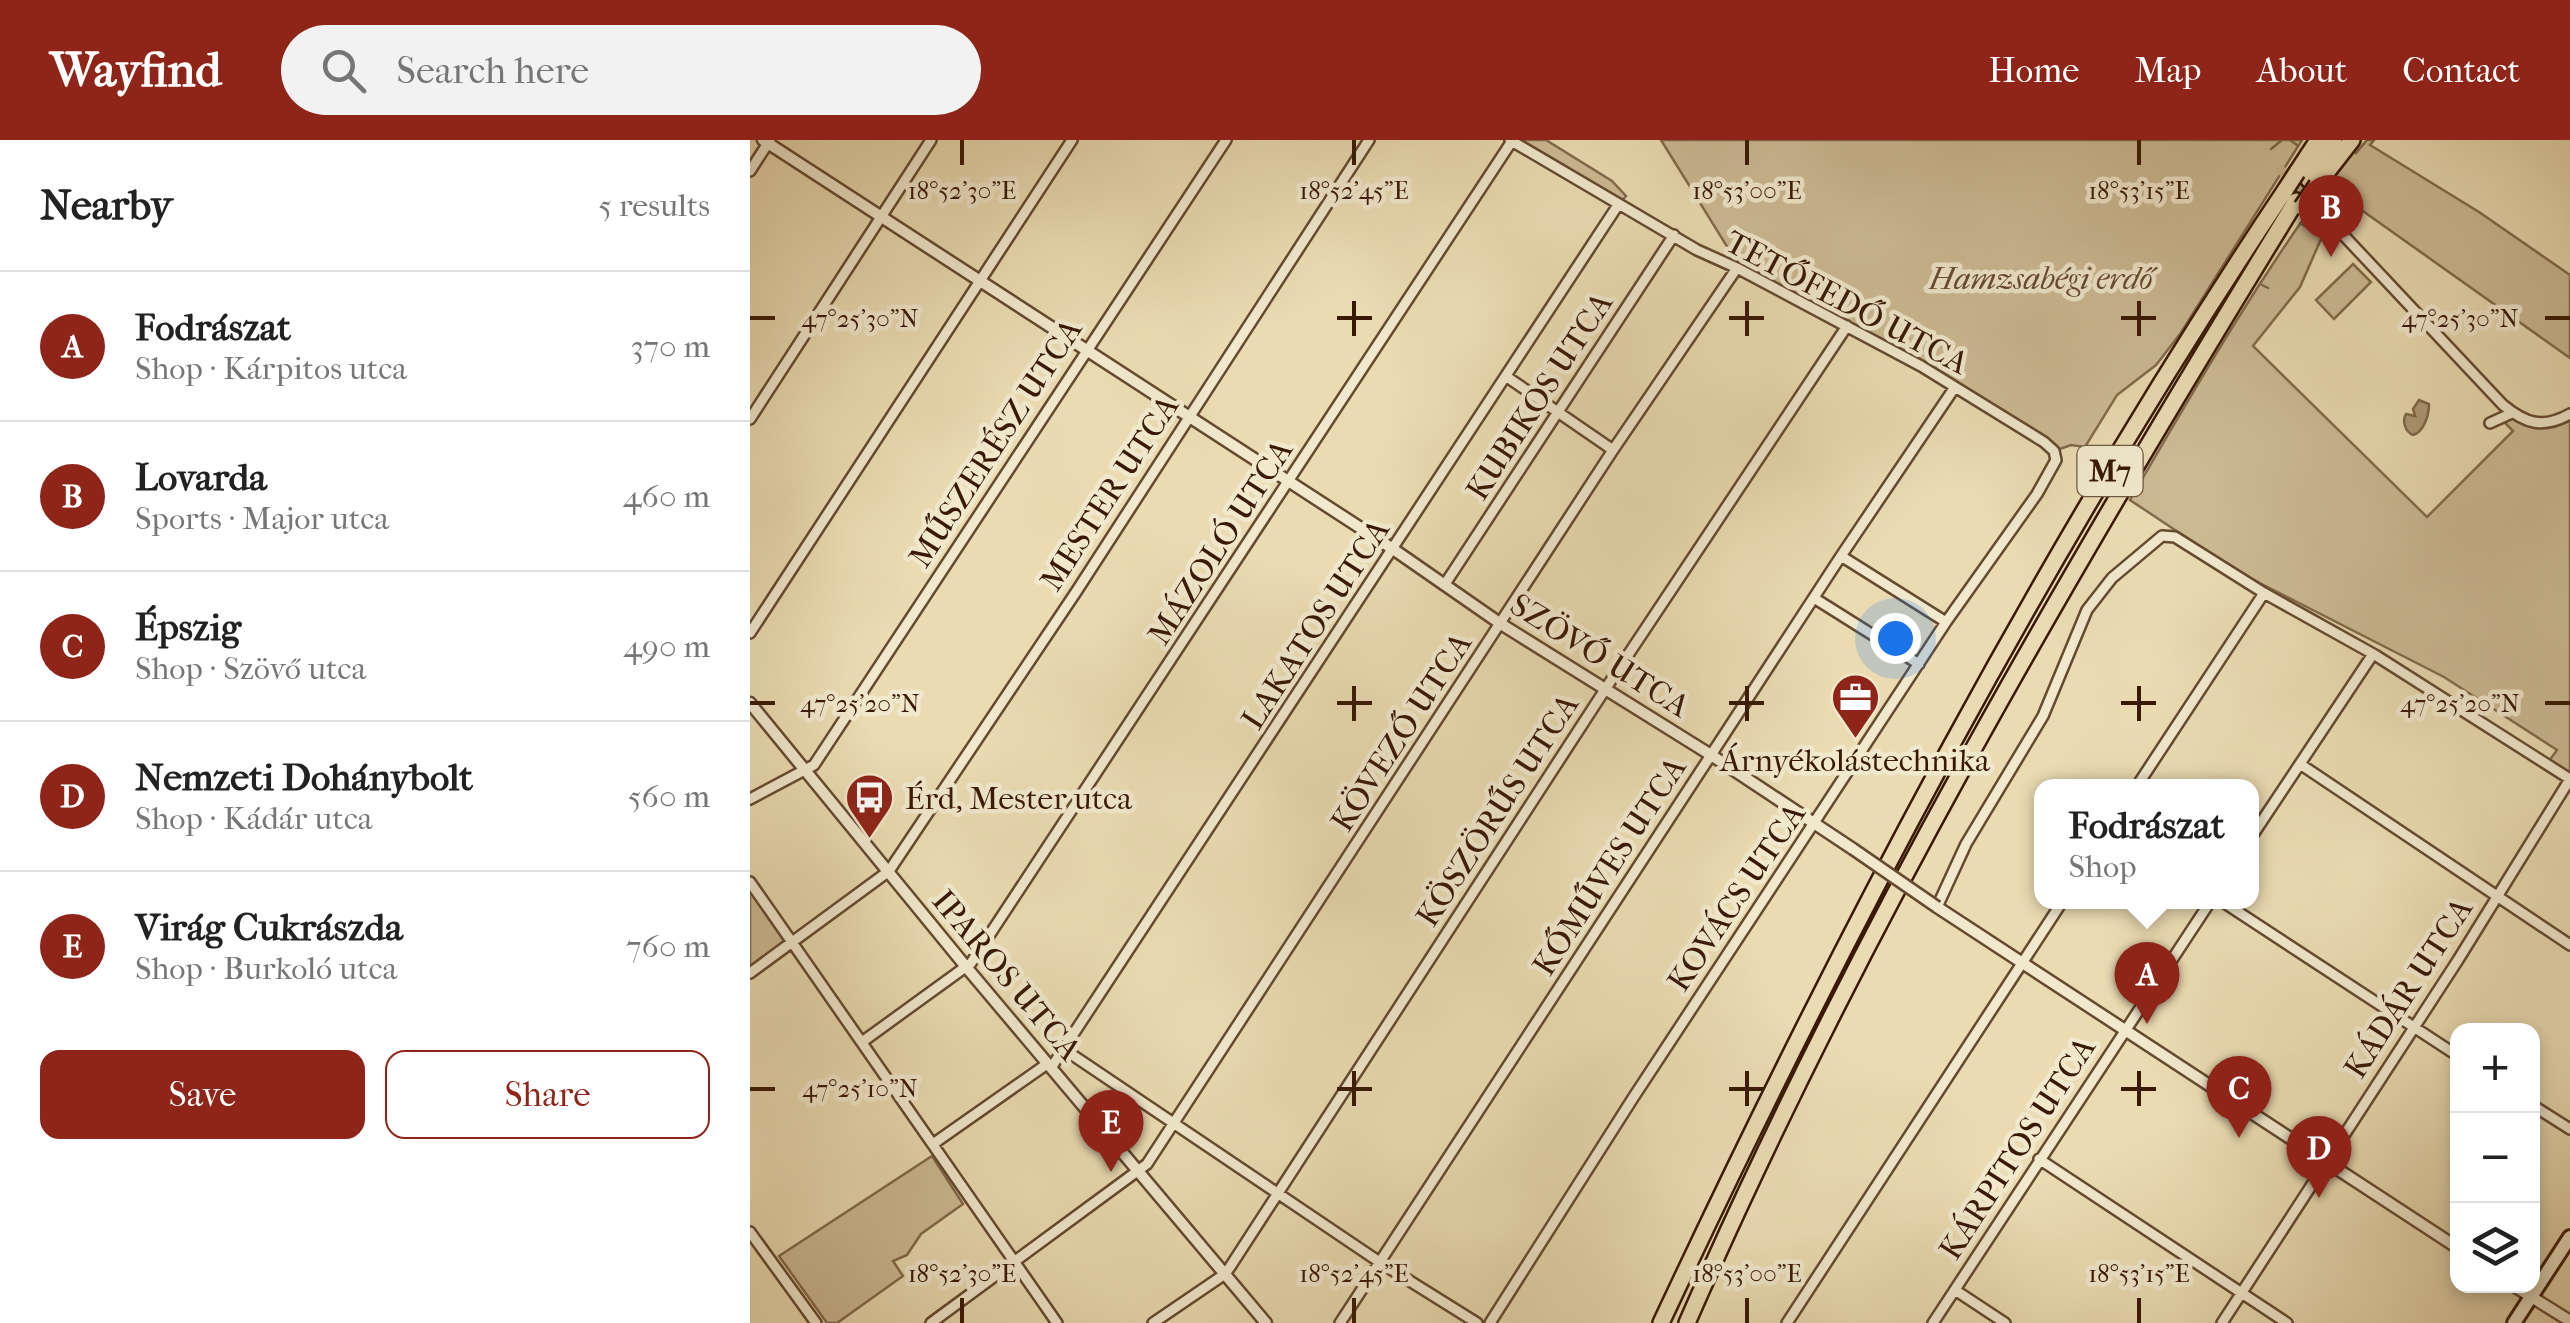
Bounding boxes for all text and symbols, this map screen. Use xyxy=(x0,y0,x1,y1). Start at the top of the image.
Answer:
search box xyxy=(281,25,981,115)
text: Wayfind xyxy=(50,42,221,98)
icon: search xyxy=(316,43,371,98)
text: Search here xyxy=(396,48,589,93)
text: Home xyxy=(1988,50,2079,91)
text: Map xyxy=(2134,50,2202,91)
text: About xyxy=(2257,50,2347,91)
text: Contact xyxy=(2402,50,2520,91)
pin: B xyxy=(2298,174,2364,257)
text: 18°52'30"E xyxy=(908,176,1016,205)
text: 18°52'45"E xyxy=(1299,176,1409,205)
text: 18°53'00"E xyxy=(1692,176,1802,205)
text: 18°53'15"E xyxy=(2088,176,2190,205)
text: Nearby xyxy=(40,181,172,230)
text: 5 results xyxy=(598,187,710,224)
street label: TETŐFEDŐ UTCA xyxy=(1719,223,1975,382)
park label: Hamzsabégi erdő xyxy=(1927,260,2158,297)
street label: KUBIKOS UTCA xyxy=(1459,286,1620,507)
text: 47°25'30"N xyxy=(802,304,919,333)
text: 47°25'30"N xyxy=(2402,304,2519,333)
text: Fodrászat xyxy=(135,305,291,350)
street label: MŰSZERÉSZ UTCA xyxy=(901,312,1090,574)
text: A xyxy=(62,328,83,365)
text: 370 m xyxy=(630,328,710,365)
text: Shop · Kárpitos utca xyxy=(135,350,407,387)
street label: MESTER UTCA xyxy=(1033,389,1186,598)
street label: MÁZOLÓ UTCA xyxy=(1140,433,1300,652)
road number: M7 xyxy=(2078,446,2142,496)
text: Lovarda xyxy=(135,455,267,500)
text: B xyxy=(62,478,83,515)
text: 460 m xyxy=(623,478,710,515)
text: Sports · Major utca xyxy=(135,500,389,537)
street label: LAKATOS UTCA xyxy=(1234,512,1397,736)
street label: SZÖVŐ UTCA xyxy=(1504,586,1696,725)
text: Épszig xyxy=(135,605,241,650)
your location xyxy=(1870,613,1921,664)
street label: KÖVEZŐ UTCA xyxy=(1323,626,1479,838)
text: C xyxy=(62,628,83,665)
text: 490 m xyxy=(623,628,710,665)
text: Shop · Szövő utca xyxy=(135,650,366,687)
office icon: Árnyékolástechnika xyxy=(1829,672,1881,740)
street label: KÖSZÖRŰS UTCA xyxy=(1409,687,1586,933)
text: 47°25'20"N xyxy=(800,689,920,718)
text: 47°25'20"N xyxy=(2400,689,2520,718)
place label: Árnyékolástechnika xyxy=(1718,742,1991,779)
street label: KŐMŰVES UTCA xyxy=(1525,750,1694,982)
text: Nemzeti Dohánybolt xyxy=(135,755,473,800)
bus stop icon: Érd, Mester utca xyxy=(844,772,896,840)
text: D xyxy=(60,778,85,815)
text: 560 m xyxy=(628,778,710,815)
popup xyxy=(2034,779,2259,909)
place label: Érd, Mester utca xyxy=(905,780,1133,817)
street label: KOVÁCS UTCA xyxy=(1660,796,1813,998)
text: Shop · Kádár utca xyxy=(135,800,373,837)
text: Fodrászat xyxy=(2069,803,2224,848)
text: Shop xyxy=(2069,848,2136,885)
street label: IPAROS UTCA xyxy=(925,883,1089,1068)
street label: KÁDÁR UTCA xyxy=(2337,891,2480,1085)
text: Virág Cukrászda xyxy=(135,905,403,950)
text: E xyxy=(63,928,82,965)
text: 760 m xyxy=(626,928,710,965)
pin: A xyxy=(2114,942,2180,1024)
text: Shop · Burkoló utca xyxy=(135,950,397,987)
map controls xyxy=(2450,1023,2540,1293)
button: + xyxy=(2450,1023,2540,1113)
street label: KÁRPITOS UTCA xyxy=(1932,1030,2103,1266)
button: Save xyxy=(40,1050,365,1139)
button: Share xyxy=(385,1050,710,1139)
pin: C xyxy=(2206,1056,2272,1138)
text: 47°25'10"N xyxy=(802,1074,918,1103)
pin: E xyxy=(1078,1090,1144,1172)
button: − xyxy=(2450,1113,2540,1203)
pin: D xyxy=(2286,1116,2352,1198)
button: layers xyxy=(2450,1203,2540,1293)
text: 18°52'30"E xyxy=(908,1259,1016,1288)
text: 18°52'45"E xyxy=(1299,1259,1409,1288)
text: 18°53'00"E xyxy=(1692,1259,1802,1288)
text: 18°53'15"E xyxy=(2088,1259,2190,1288)

